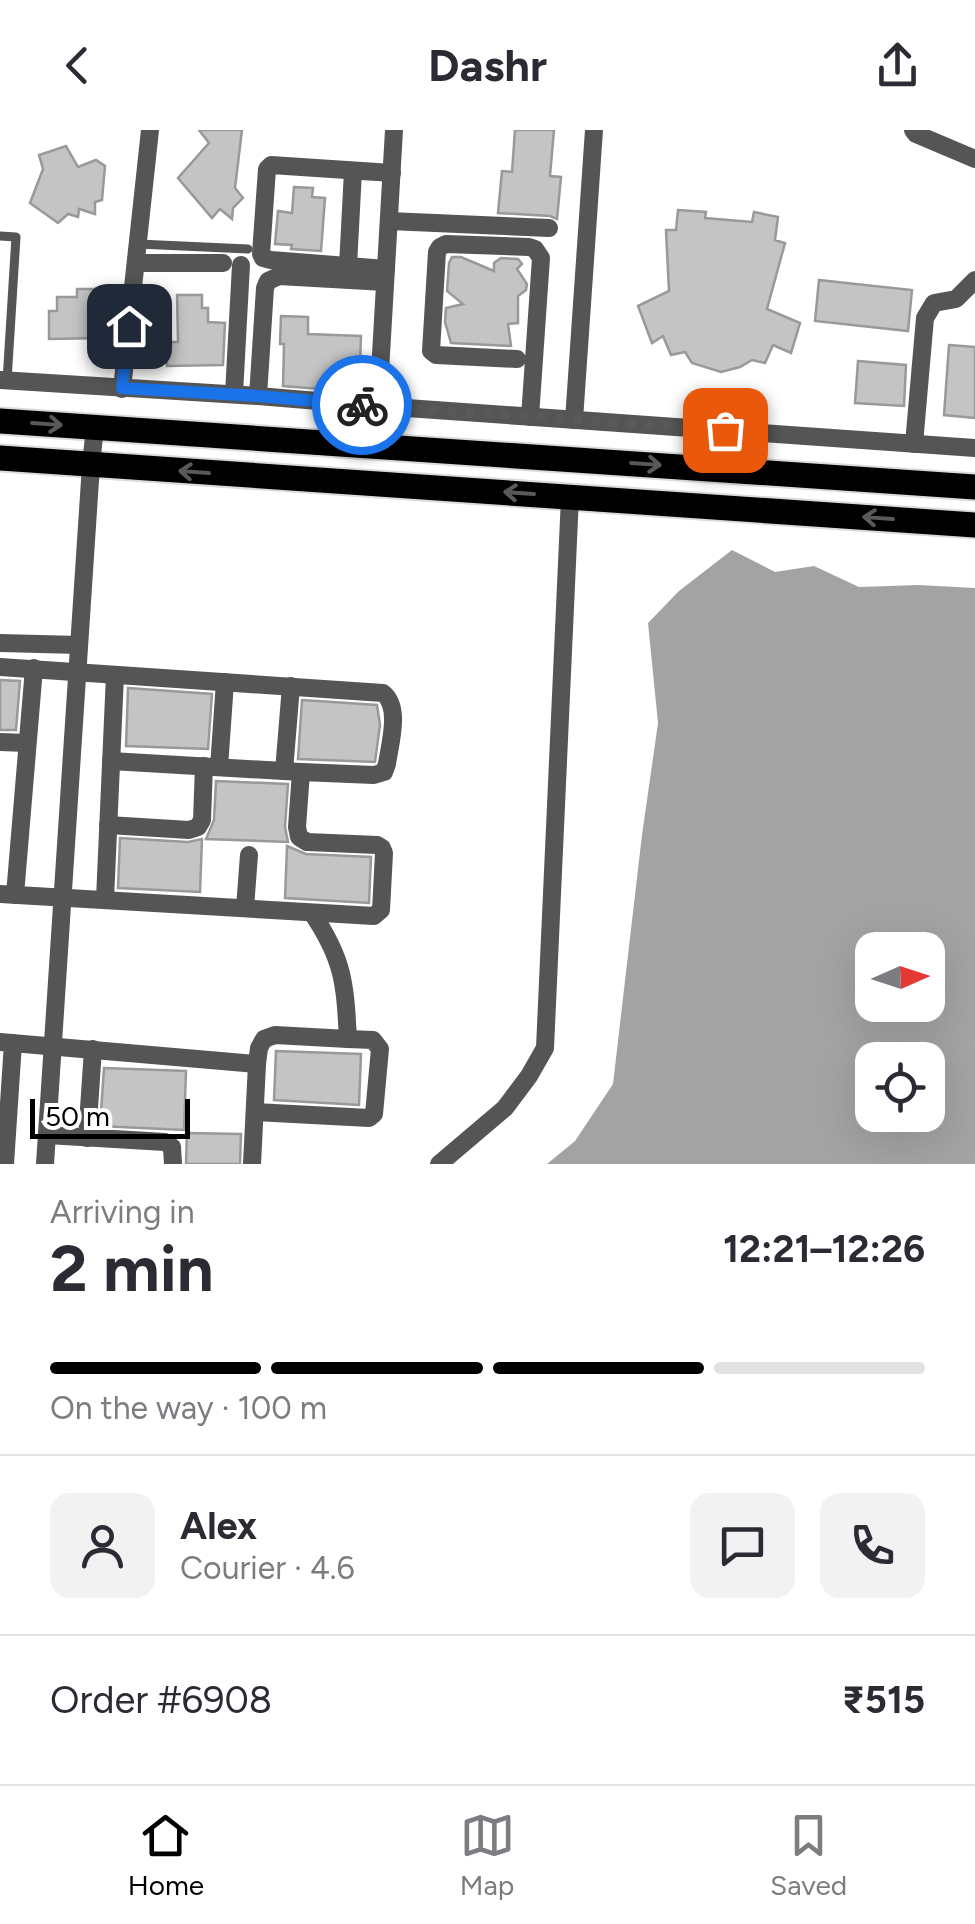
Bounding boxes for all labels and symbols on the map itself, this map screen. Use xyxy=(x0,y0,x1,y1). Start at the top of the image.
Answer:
pin xyxy=(87,284,172,369)
courier xyxy=(312,355,412,455)
pin xyxy=(683,388,768,473)
one-way arrow xyxy=(31,415,63,434)
one-way arrow xyxy=(630,455,662,474)
one-way arrow xyxy=(179,462,211,481)
one-way arrow xyxy=(503,484,535,503)
one-way arrow xyxy=(862,508,894,527)
north arrow xyxy=(855,932,945,1022)
scale bar xyxy=(30,1094,190,1138)

